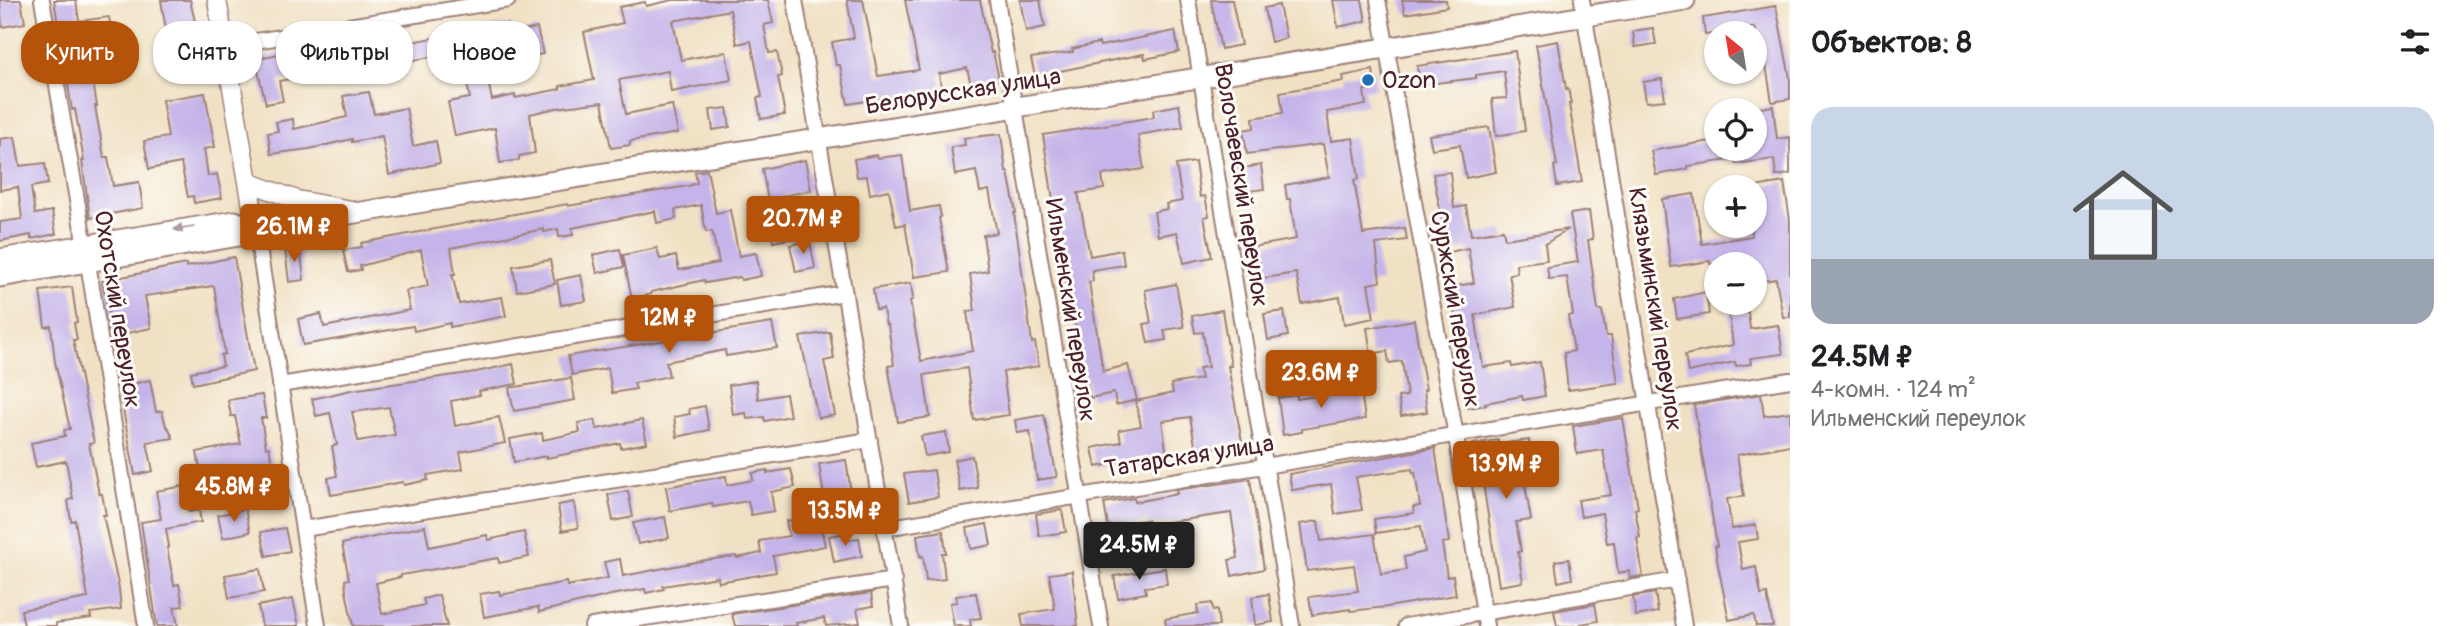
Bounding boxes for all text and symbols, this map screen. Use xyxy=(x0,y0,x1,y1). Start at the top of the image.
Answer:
chip: Купить xyxy=(21,21,139,84)
chip: Снять xyxy=(153,21,262,84)
chip: Фильтры xyxy=(276,21,413,84)
chip: Новое xyxy=(427,21,540,84)
north arrow xyxy=(1704,21,1768,84)
map controls xyxy=(1704,21,1767,315)
icon: filters xyxy=(2396,23,2434,61)
text: Объектов: 8 xyxy=(1811,24,1972,61)
street label: Волочаевский переулок xyxy=(1208,61,1275,309)
street label: Белорусская улица xyxy=(863,62,1063,121)
place label: Ozon xyxy=(1382,66,1436,95)
marker: Ozon xyxy=(1360,72,1376,88)
button: locate xyxy=(1704,98,1767,161)
icon: home xyxy=(2060,152,2186,278)
button: + xyxy=(1704,175,1767,238)
street label: Клязьминский переулок xyxy=(1622,185,1689,433)
pin: 20.7M ₽ xyxy=(738,196,868,256)
street label: Ильменский переулок xyxy=(1039,197,1102,423)
pin: 26.1M ₽ xyxy=(229,204,359,264)
text: 20.7M ₽ xyxy=(762,204,844,233)
street label: Охотский переулок xyxy=(88,208,147,410)
street label: Суржский переулок xyxy=(1424,209,1487,410)
text: 26.1M ₽ xyxy=(256,212,332,241)
one-way arrow xyxy=(173,223,195,234)
button: − xyxy=(1704,252,1767,315)
pin: 12M ₽ xyxy=(620,296,718,355)
text: 12M ₽ xyxy=(640,303,698,332)
text: 24.5M ₽ xyxy=(1811,338,1914,375)
pin: 23.6M ₽ xyxy=(1256,350,1386,410)
text: 23.6M ₽ xyxy=(1282,358,1360,387)
text: 4-комн. · 124 m² xyxy=(1811,375,1976,404)
text: Ильменский переулок xyxy=(1811,404,2027,433)
street label: Татарская улица xyxy=(1102,429,1276,484)
pin: 13.9M ₽ xyxy=(1441,442,1571,501)
text: 13.9M ₽ xyxy=(1469,449,1543,478)
pin: 45.8M ₽ xyxy=(169,464,299,524)
text: 45.8M ₽ xyxy=(195,472,273,501)
pin: 13.5M ₽ xyxy=(780,489,910,548)
text: 13.5M ₽ xyxy=(808,496,882,525)
pin: 24.5M ₽ xyxy=(1074,522,1204,582)
text: 24.5M ₽ xyxy=(1099,530,1179,559)

